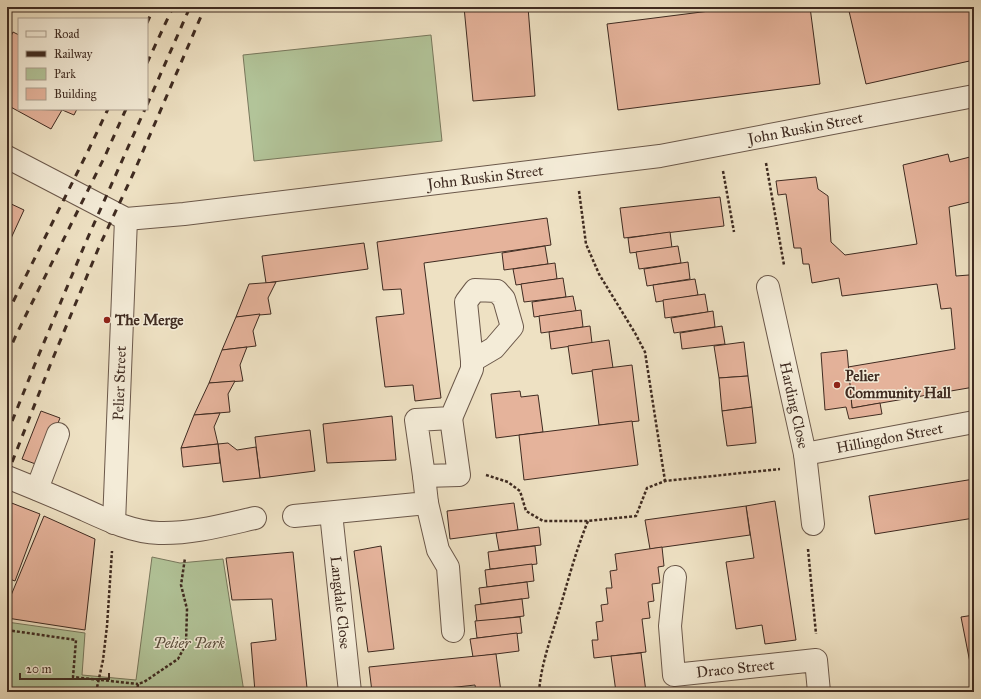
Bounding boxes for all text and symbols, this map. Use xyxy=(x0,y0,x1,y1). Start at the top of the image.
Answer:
legend xyxy=(18,18,148,110)
text: Road xyxy=(54,27,80,41)
text: Railway xyxy=(54,47,93,61)
text: Park xyxy=(54,67,76,81)
text: Building xyxy=(54,87,97,102)
street label: John Ruskin Street xyxy=(744,108,865,149)
street label: John Ruskin Street xyxy=(424,161,545,195)
place label: The Merge xyxy=(114,311,184,330)
marker: The Merge xyxy=(102,315,112,325)
street label: Pelier Street xyxy=(109,345,130,421)
street label: Harding Close xyxy=(776,360,813,450)
place label: Pelier Community Hall xyxy=(845,367,952,403)
marker: Pelier Community Hall xyxy=(832,380,842,390)
street label: Hillingdon Street xyxy=(835,419,945,457)
street label: Langdale Close xyxy=(327,555,354,650)
park label: Pelier Park xyxy=(153,634,225,652)
scale bar xyxy=(20,655,109,681)
street label: Draco Street xyxy=(695,655,776,682)
text: 20 m xyxy=(26,662,52,676)

